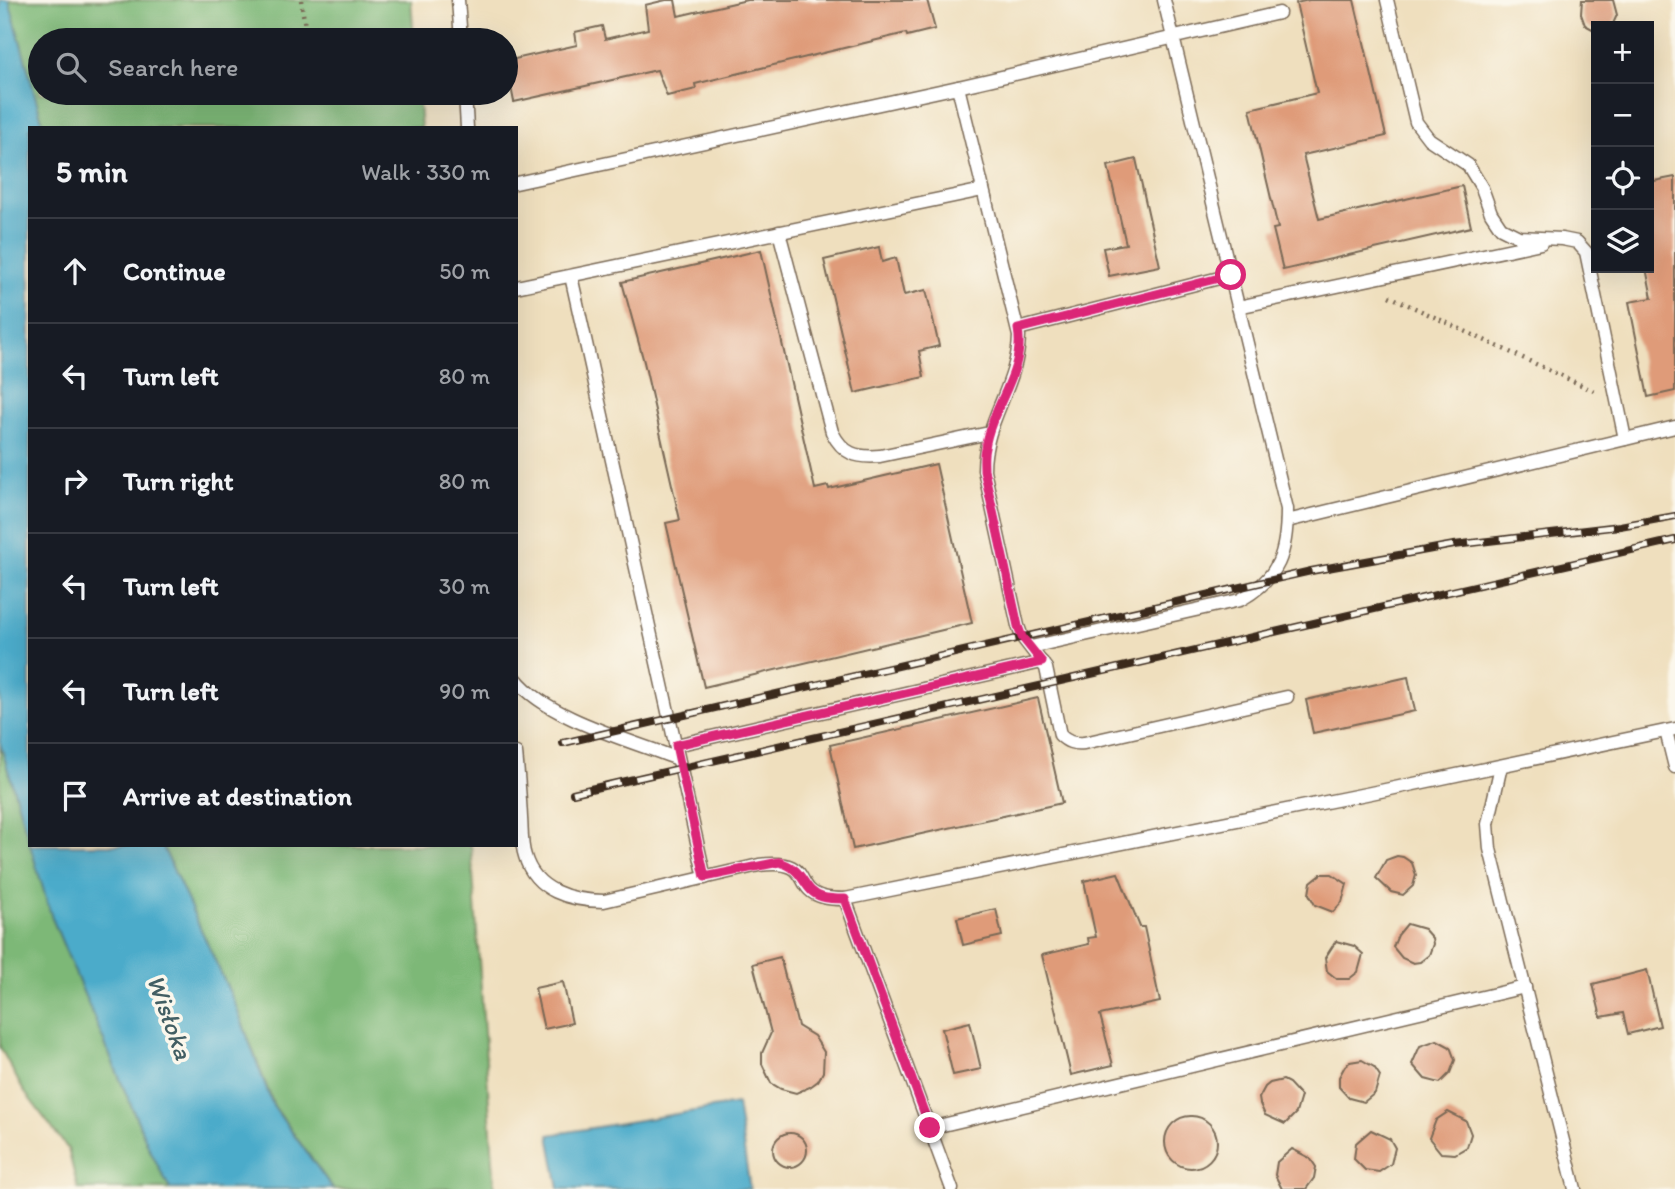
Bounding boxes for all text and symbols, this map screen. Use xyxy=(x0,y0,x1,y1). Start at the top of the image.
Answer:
map controls xyxy=(1591,21,1654,273)
button: + xyxy=(1591,21,1654,84)
search box xyxy=(28,28,518,105)
icon: search xyxy=(52,48,90,86)
text: Search here xyxy=(108,51,238,83)
button: − xyxy=(1591,84,1654,147)
button: locate xyxy=(1591,147,1654,210)
text: 5 min xyxy=(56,153,127,190)
text: Walk · 330 m xyxy=(361,158,490,186)
button: layers xyxy=(1591,210,1654,273)
icon: ahead xyxy=(56,252,94,290)
text: Continue xyxy=(123,255,226,287)
text: 50 m xyxy=(439,257,490,285)
route start xyxy=(1215,259,1246,290)
icon: left xyxy=(56,357,94,395)
text: Turn left xyxy=(123,360,219,392)
text: 80 m xyxy=(439,362,490,390)
icon: right xyxy=(56,462,94,500)
text: Turn right xyxy=(123,465,234,497)
text: 80 m xyxy=(439,467,490,495)
icon: left xyxy=(56,567,94,605)
text: Turn left xyxy=(123,570,219,602)
text: 30 m xyxy=(439,572,490,600)
icon: left xyxy=(56,672,94,710)
text: Turn left xyxy=(123,675,219,707)
text: 90 m xyxy=(439,677,490,705)
icon: arrive xyxy=(56,777,94,815)
text: Arrive at destination xyxy=(123,780,352,812)
water label: Wisłoka xyxy=(140,970,200,1064)
route end xyxy=(914,1112,945,1143)

